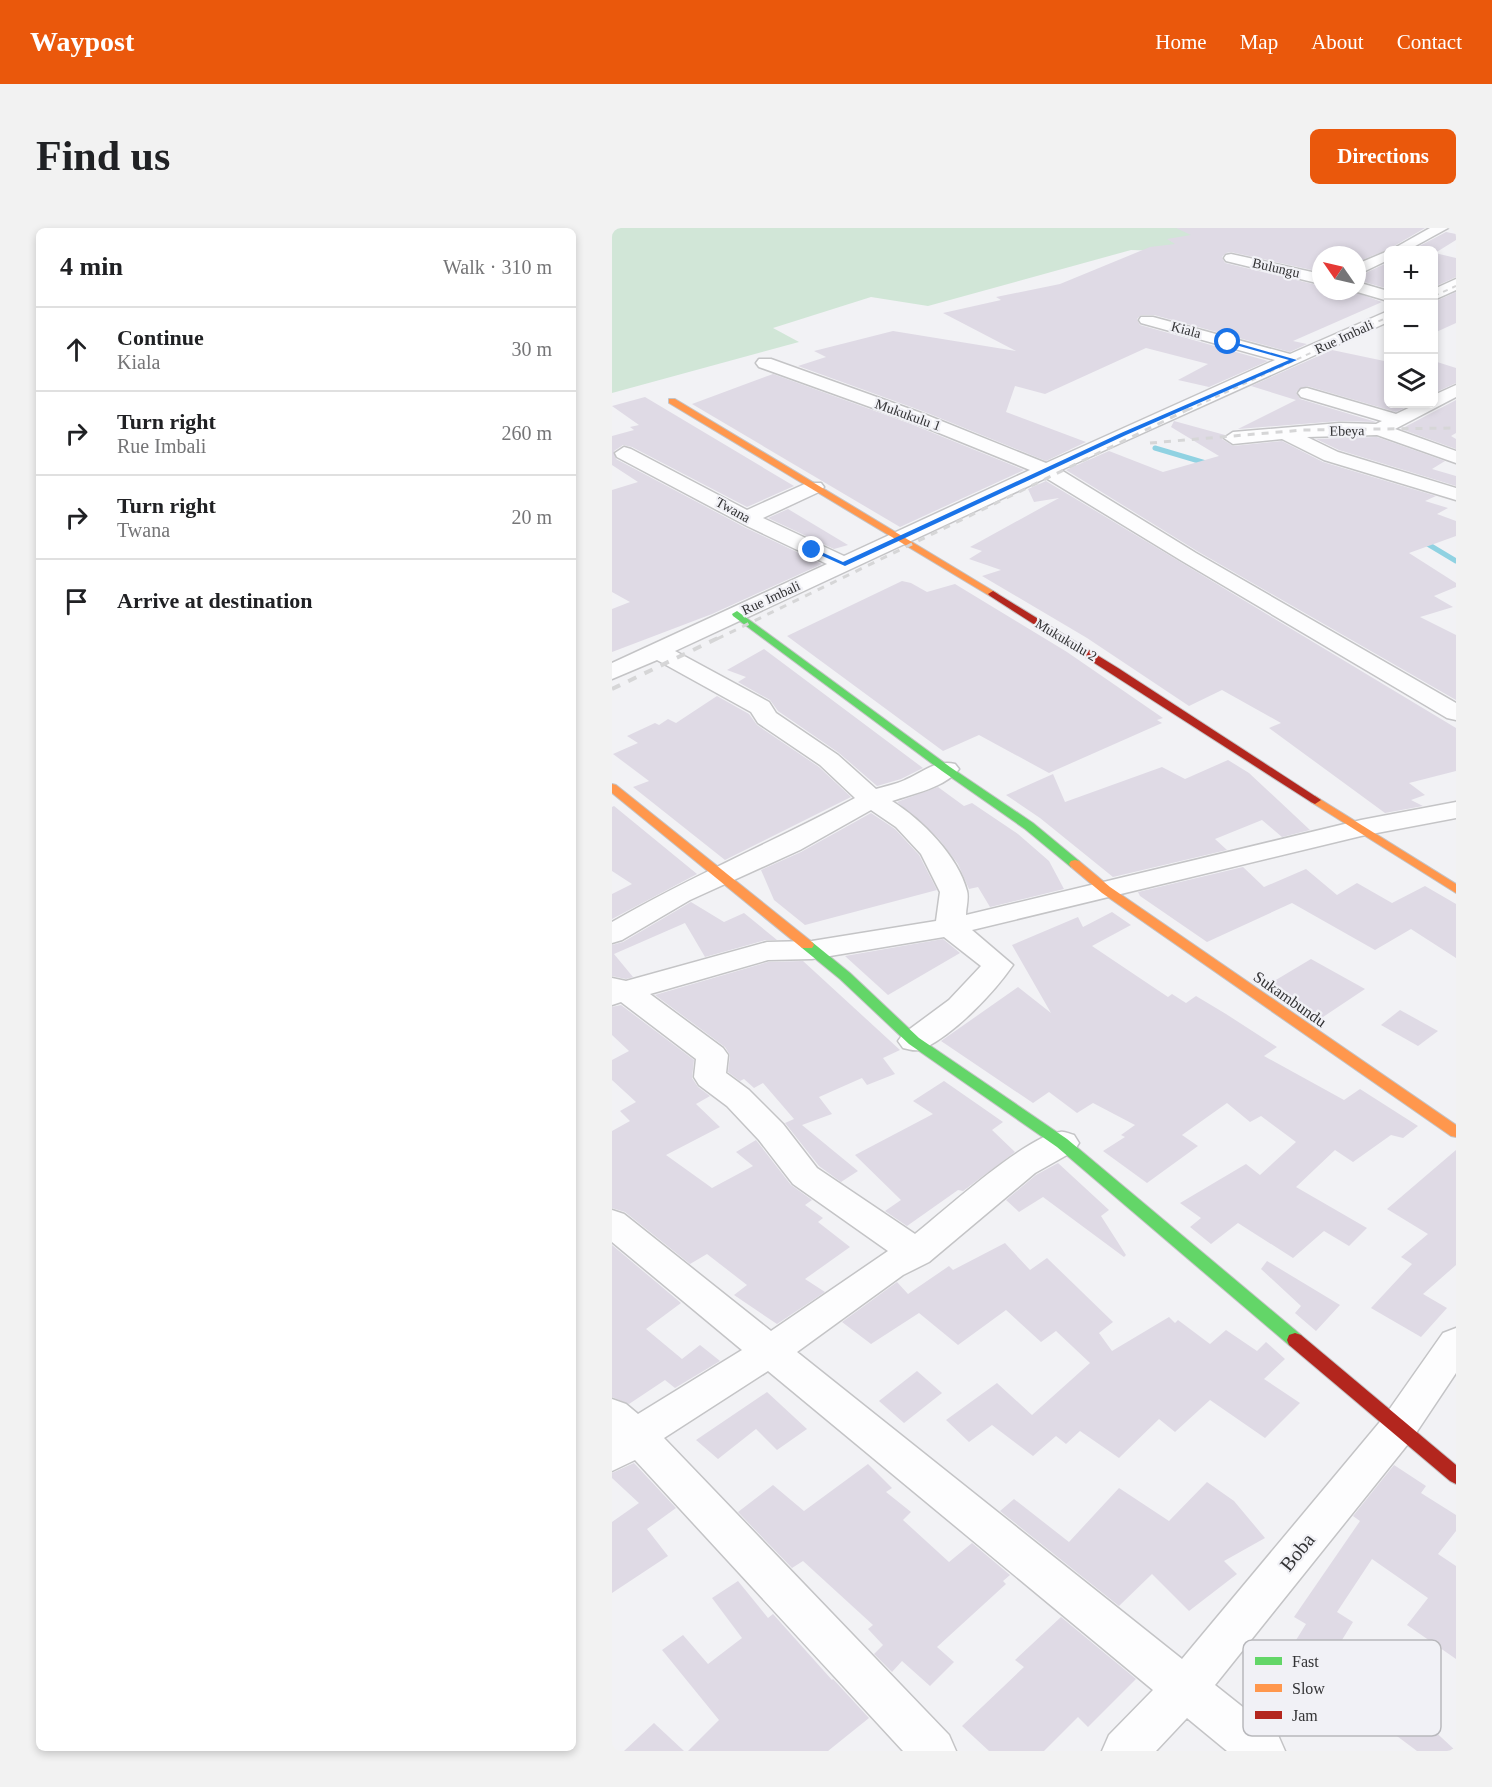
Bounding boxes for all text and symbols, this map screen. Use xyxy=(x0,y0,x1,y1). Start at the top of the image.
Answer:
text: Waypost xyxy=(30,26,134,57)
text: Home xyxy=(1155,30,1207,54)
text: Map xyxy=(1240,30,1278,54)
text: About xyxy=(1311,30,1364,54)
text: Contact xyxy=(1397,30,1462,54)
button: Directions xyxy=(1310,129,1456,184)
text: Find us xyxy=(36,133,170,179)
north arrow xyxy=(1312,246,1366,300)
map controls xyxy=(1384,246,1438,408)
button: + xyxy=(1384,246,1438,300)
text: 4 min xyxy=(60,252,123,281)
street label: Bulungu xyxy=(1251,255,1301,281)
text: Walk · 310 m xyxy=(443,256,552,278)
button: − xyxy=(1384,300,1438,354)
street label: Rue Imbali xyxy=(1312,317,1376,357)
street label: Kiala xyxy=(1169,319,1203,341)
text: Continue xyxy=(117,325,204,350)
route start xyxy=(1214,328,1240,354)
icon: ahead xyxy=(60,333,93,366)
text: 30 m xyxy=(511,338,552,360)
text: Kiala xyxy=(117,351,160,373)
button: layers xyxy=(1384,354,1438,408)
street label: Mukukulu 1 xyxy=(873,396,943,434)
text: Turn right xyxy=(117,409,216,434)
icon: right xyxy=(60,417,93,450)
text: 260 m xyxy=(501,422,552,444)
street label: Ebeya xyxy=(1329,423,1365,439)
text: Rue Imbali xyxy=(117,435,206,457)
text: Turn right xyxy=(117,493,216,518)
street label: Twana xyxy=(713,494,754,526)
icon: right xyxy=(60,501,93,534)
text: 20 m xyxy=(511,506,552,528)
text: Twana xyxy=(117,519,170,541)
route end xyxy=(798,536,824,562)
street label: Rue Imbali xyxy=(739,578,803,618)
icon: arrive xyxy=(60,585,93,618)
text: Arrive at destination xyxy=(117,588,313,613)
street label: Mukukulu 2 xyxy=(1033,616,1099,664)
street label: Sukambundu xyxy=(1251,968,1329,1030)
street label: Boba xyxy=(1275,1529,1319,1575)
legend xyxy=(1243,1640,1441,1736)
text: Fast xyxy=(1292,1653,1319,1670)
text: Slow xyxy=(1292,1680,1325,1697)
text: Jam xyxy=(1292,1707,1318,1724)

